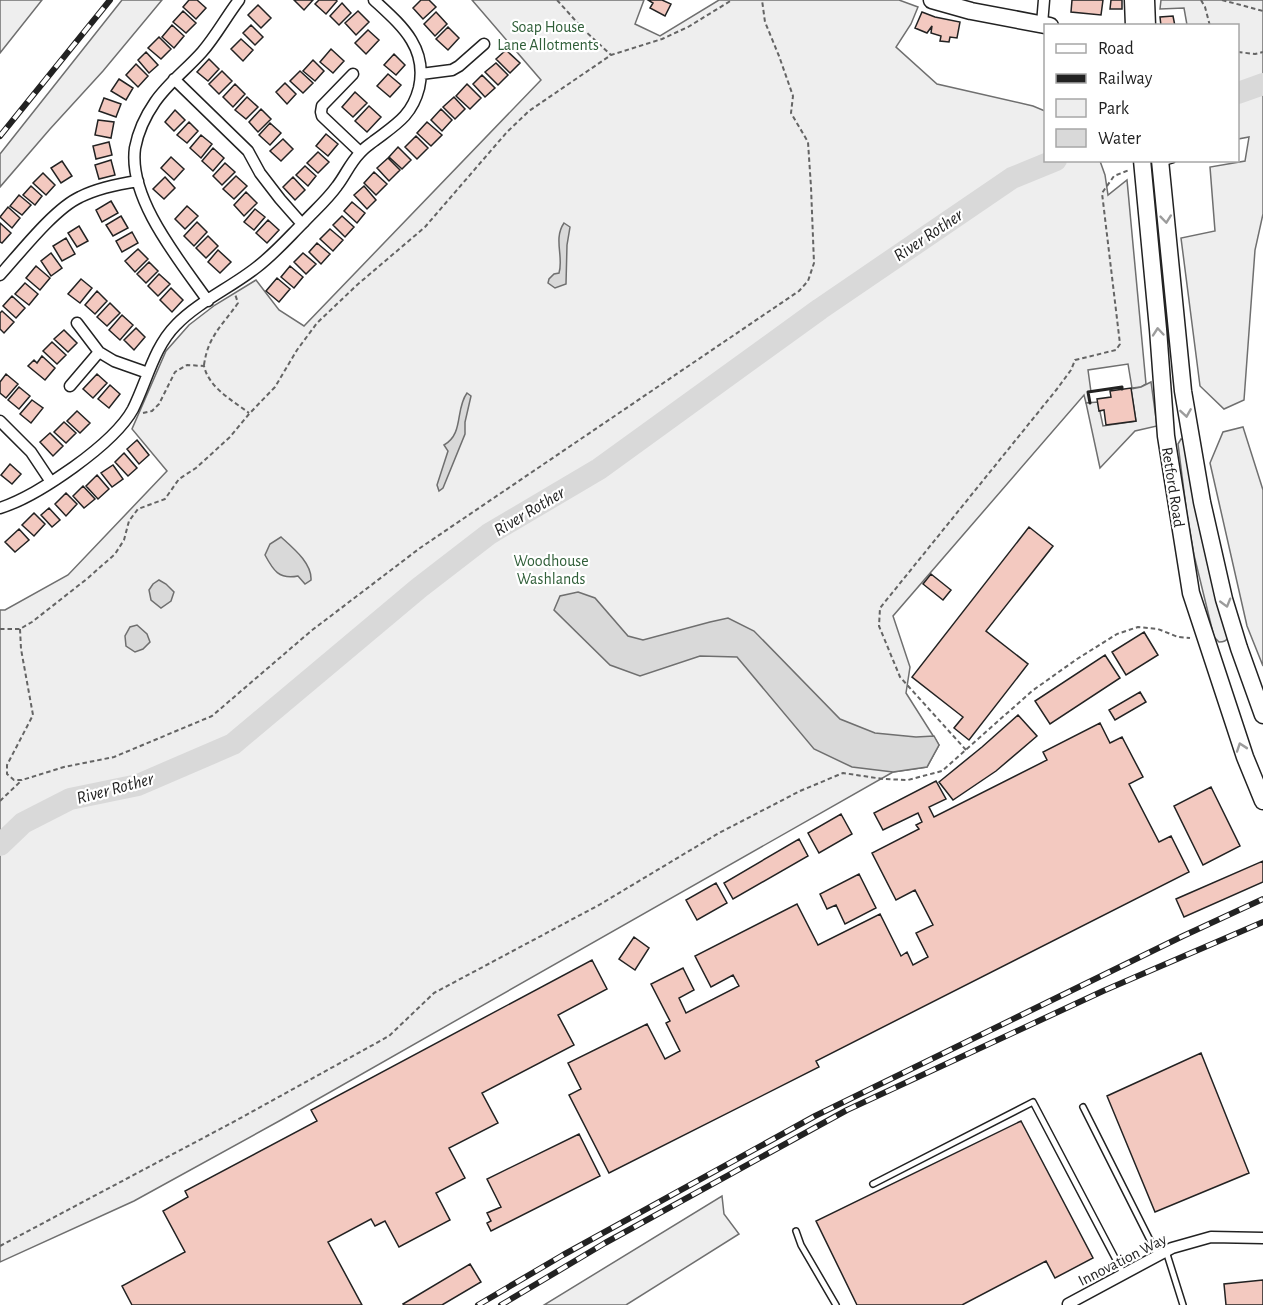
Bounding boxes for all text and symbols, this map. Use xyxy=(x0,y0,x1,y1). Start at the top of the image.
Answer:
park label: Soap House Lane Allotments xyxy=(497,19,599,53)
legend xyxy=(1044,24,1239,162)
text: Road xyxy=(1098,40,1134,58)
text: Railway xyxy=(1098,70,1153,88)
text: Park xyxy=(1098,100,1130,118)
text: Water xyxy=(1098,130,1141,148)
water label: River Rother xyxy=(891,206,967,265)
one-way arrow xyxy=(1159,214,1172,223)
one-way arrow xyxy=(1152,327,1165,336)
one-way arrow xyxy=(1180,408,1192,417)
street label: Retford Road xyxy=(1159,446,1187,528)
water label: River Rother xyxy=(491,483,569,540)
park label: Woodhouse Washlands xyxy=(513,553,589,587)
one-way arrow xyxy=(1219,598,1231,608)
one-way arrow xyxy=(1236,742,1249,752)
water label: River Rother xyxy=(75,770,157,808)
street label: Innovation Way xyxy=(1076,1231,1170,1290)

